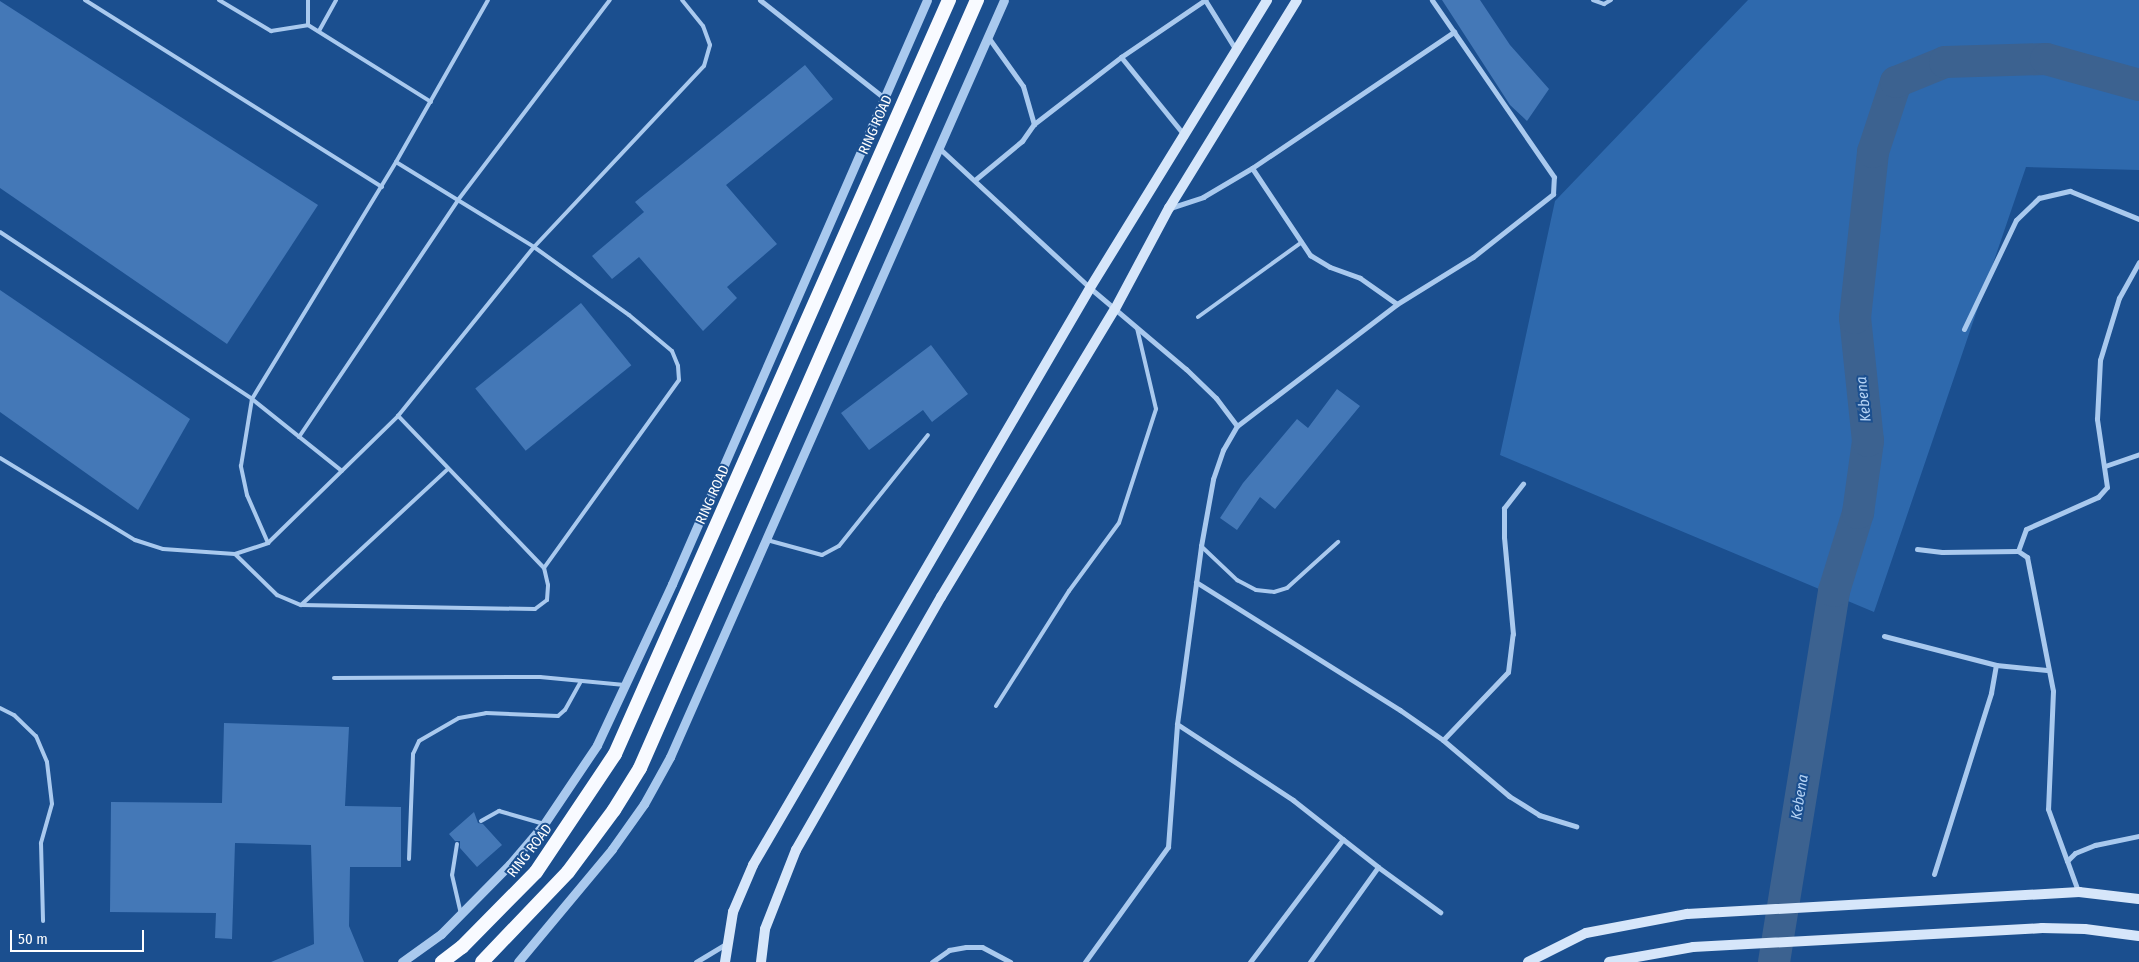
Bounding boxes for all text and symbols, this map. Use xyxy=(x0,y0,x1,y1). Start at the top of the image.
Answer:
street label: RING ROAD xyxy=(856,93,896,157)
water label: Kebena xyxy=(1853,375,1875,423)
street label: RING ROAD xyxy=(693,463,733,527)
water label: Kebena xyxy=(1788,773,1812,821)
street label: RING ROAD xyxy=(504,821,556,881)
scale bar xyxy=(12,920,146,952)
text: 50 m xyxy=(18,930,48,948)

